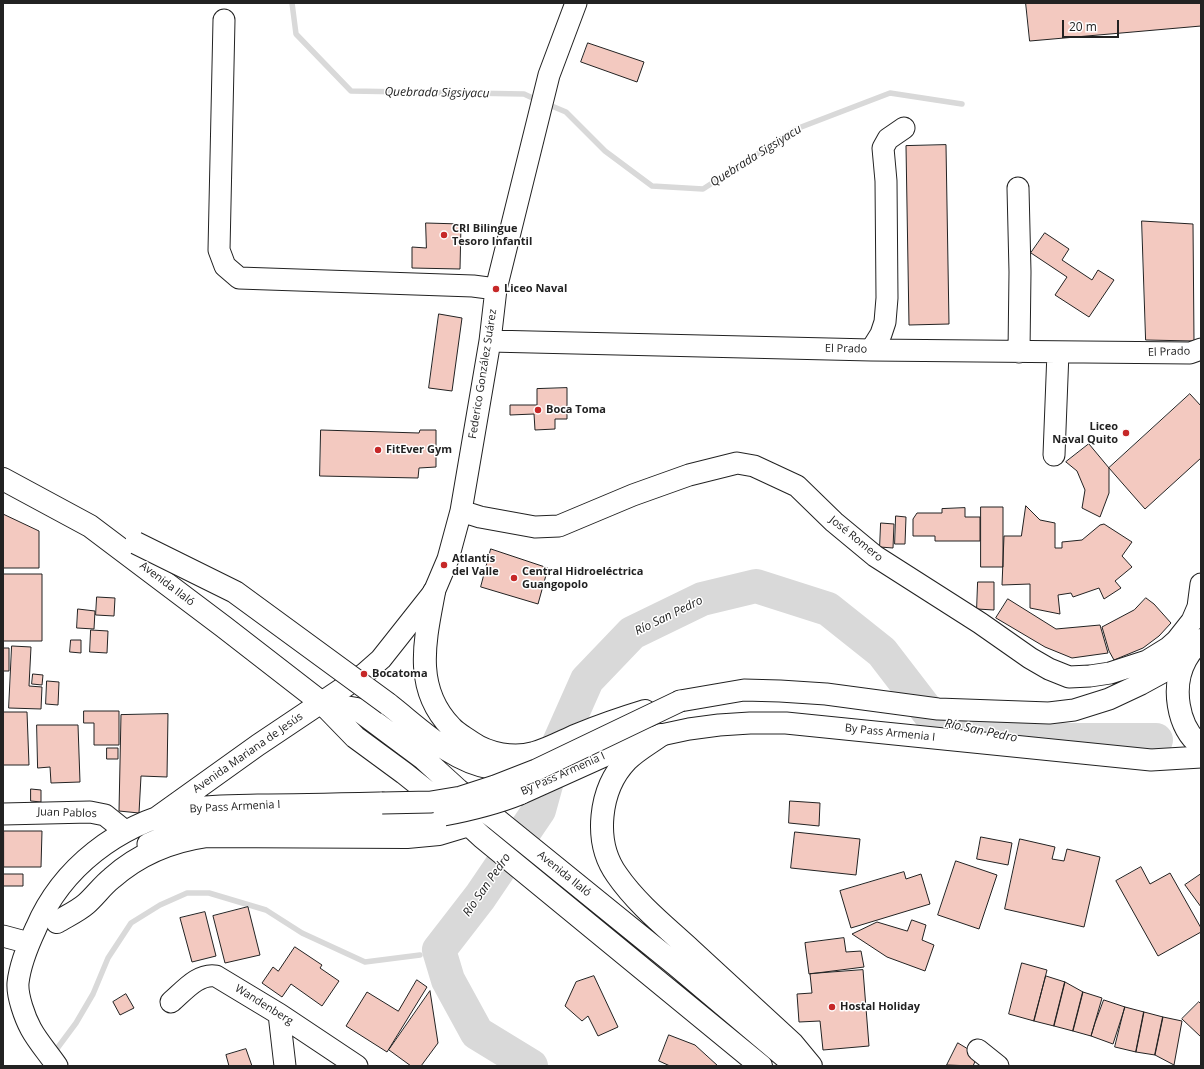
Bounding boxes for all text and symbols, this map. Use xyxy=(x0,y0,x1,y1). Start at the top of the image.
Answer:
scale bar xyxy=(1064,12,1121,38)
text: 20 m xyxy=(1069,18,1097,35)
water label: Quebrada Sigsiyacu xyxy=(384,85,490,101)
water label: Quebrada Sigsiyacu xyxy=(708,122,804,190)
place label: CRI Bilingue Tesoro Infantil xyxy=(452,222,532,248)
marker: CRI Bilingue Tesoro Infantil xyxy=(439,230,449,240)
place label: Liceo Naval xyxy=(504,282,567,296)
marker: Liceo Naval xyxy=(491,284,501,294)
street label: Federico González Suárez xyxy=(466,308,500,440)
street label: El Prado xyxy=(825,342,867,356)
street label: El Prado xyxy=(1148,345,1190,359)
place label: Boca Toma xyxy=(546,403,606,417)
marker: Boca Toma xyxy=(533,405,543,415)
place label: Liceo Naval Quito xyxy=(1052,420,1118,446)
marker: Liceo Naval Quito xyxy=(1121,428,1131,438)
place label: FitEver Gym xyxy=(386,443,452,457)
marker: FitEver Gym xyxy=(373,445,383,455)
street label: José Romero xyxy=(827,514,885,564)
place label: Atlantis del Valle xyxy=(452,552,499,578)
street label: Avenida Ilaló xyxy=(137,559,197,609)
marker: Atlantis del Valle xyxy=(439,560,449,570)
place label: Central Hidroeléctrica Guangopolo xyxy=(522,565,643,591)
marker: Central Hidroeléctrica Guangopolo xyxy=(509,573,519,583)
water label: Río San Pedro xyxy=(633,593,705,639)
place label: Bocatoma xyxy=(372,667,428,681)
marker: Bocatoma xyxy=(359,669,369,679)
street label: Avenida Mariana de Jesús xyxy=(191,710,305,796)
water label: Río San Pedro xyxy=(943,716,1019,746)
street label: By Pass Armenia I xyxy=(844,722,936,744)
street label: By Pass Armenia I xyxy=(519,749,607,799)
street label: By Pass Armenia I xyxy=(189,798,281,816)
street label: Juan Pablos xyxy=(37,805,97,821)
street label: Avenida Ilaló xyxy=(535,848,593,900)
water label: Río San Pedro xyxy=(460,851,514,919)
street label: Wandenberg xyxy=(232,982,296,1028)
place label: Hostal Holiday xyxy=(840,1000,920,1014)
marker: Hostal Holiday xyxy=(827,1002,837,1012)

